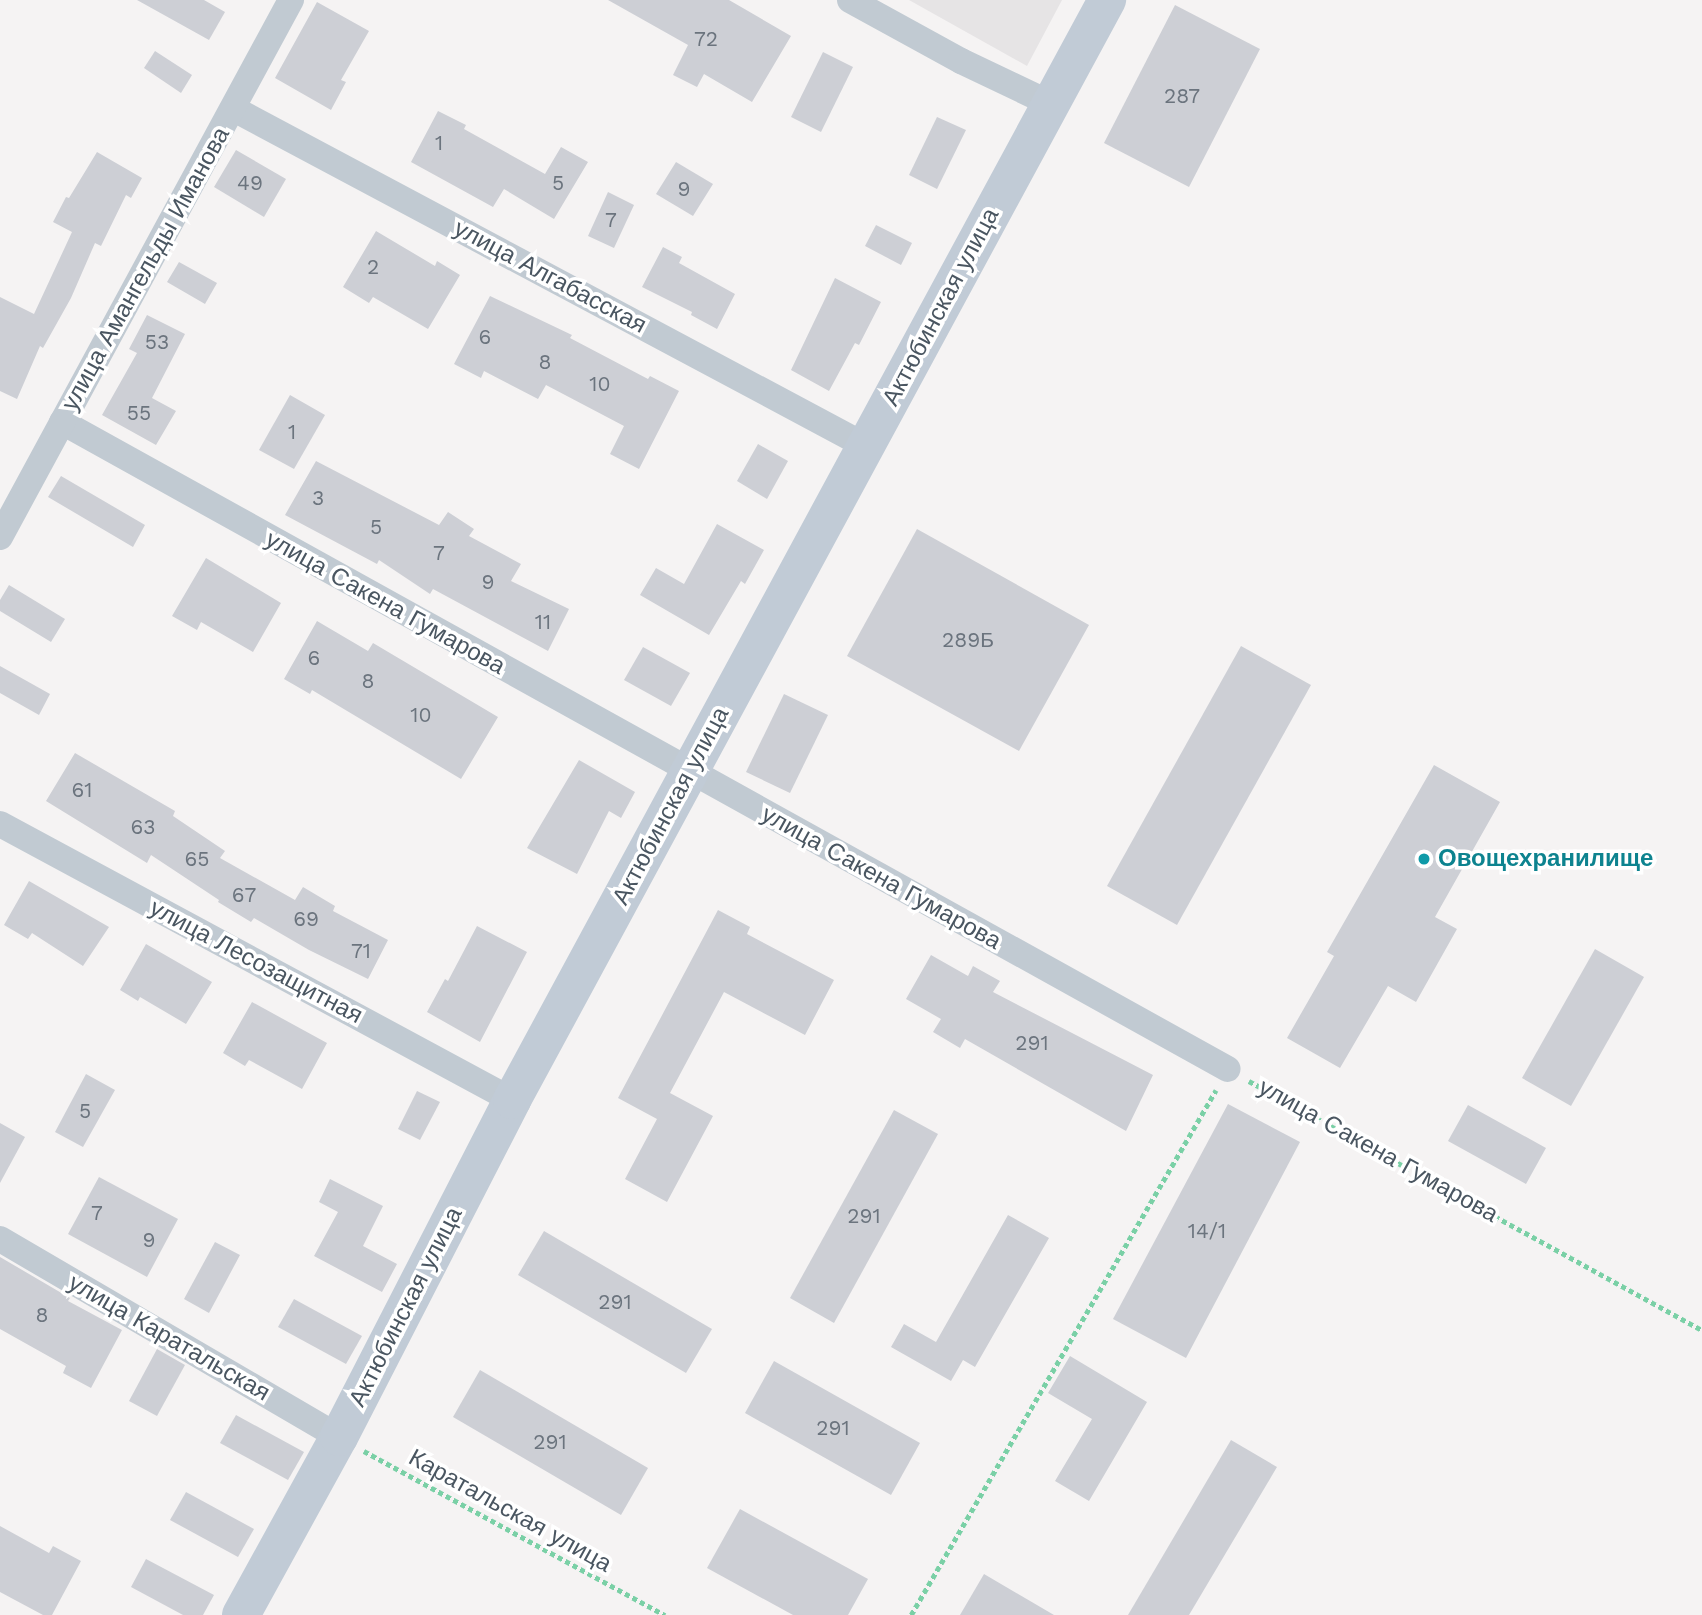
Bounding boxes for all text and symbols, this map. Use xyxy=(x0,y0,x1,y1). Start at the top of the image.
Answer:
house number: 72 xyxy=(694,26,718,52)
house number: 287 xyxy=(1164,83,1200,109)
street label: улица Амангельды Иманова xyxy=(56,122,236,416)
house number: 1 xyxy=(435,130,443,156)
house number: 49 xyxy=(237,170,263,196)
house number: 5 xyxy=(552,170,564,196)
house number: 9 xyxy=(678,176,690,202)
street label: Актюбинская улица xyxy=(877,203,1005,411)
house number: 7 xyxy=(605,207,617,233)
street label: улица Алгабасская xyxy=(449,214,651,340)
house number: 2 xyxy=(367,254,379,280)
house number: 6 xyxy=(479,324,491,350)
house number: 53 xyxy=(145,329,169,355)
house number: 8 xyxy=(539,349,551,375)
house number: 10 xyxy=(589,371,611,397)
house number: 55 xyxy=(127,400,151,426)
house number: 1 xyxy=(288,419,296,445)
house number: 3 xyxy=(312,485,324,511)
house number: 5 xyxy=(370,514,382,540)
street label: улица Сакена Гумарова xyxy=(260,525,510,681)
house number: 7 xyxy=(433,540,445,566)
house number: 9 xyxy=(482,569,494,595)
house number: 11 xyxy=(535,609,551,635)
house number: 289Б xyxy=(942,627,994,653)
house number: 6 xyxy=(308,645,320,671)
house number: 8 xyxy=(362,668,374,694)
house number: 10 xyxy=(410,702,432,728)
street label: Актюбинская улица xyxy=(607,702,735,910)
house number: 61 xyxy=(72,777,92,803)
street label: улица Сакена Гумарова xyxy=(756,800,1006,956)
house number: 63 xyxy=(130,814,156,840)
place label: Овощехранилище xyxy=(1438,845,1653,873)
house number: 65 xyxy=(185,846,209,872)
marker: Овощехранилище xyxy=(1416,851,1432,867)
house number: 67 xyxy=(232,882,256,908)
street label: улица Лесозащитная xyxy=(145,894,367,1030)
house number: 69 xyxy=(293,906,319,932)
house number: 71 xyxy=(351,938,371,964)
house number: 291 xyxy=(1015,1030,1049,1056)
street label: улица Сакена Гумарова xyxy=(1253,1073,1503,1229)
house number: 5 xyxy=(79,1098,91,1124)
house number: 7 xyxy=(91,1200,103,1226)
street label: Актюбинская улица xyxy=(343,1203,469,1411)
house number: 291 xyxy=(847,1203,881,1229)
house number: 14/1 xyxy=(1188,1218,1226,1244)
house number: 9 xyxy=(143,1227,155,1253)
street label: улица Каратальская xyxy=(63,1269,275,1407)
house number: 291 xyxy=(598,1289,632,1315)
house number: 8 xyxy=(36,1302,48,1328)
house number: 291 xyxy=(816,1415,850,1441)
house number: 291 xyxy=(533,1429,567,1455)
street label: Каратальская улица xyxy=(403,1443,617,1579)

